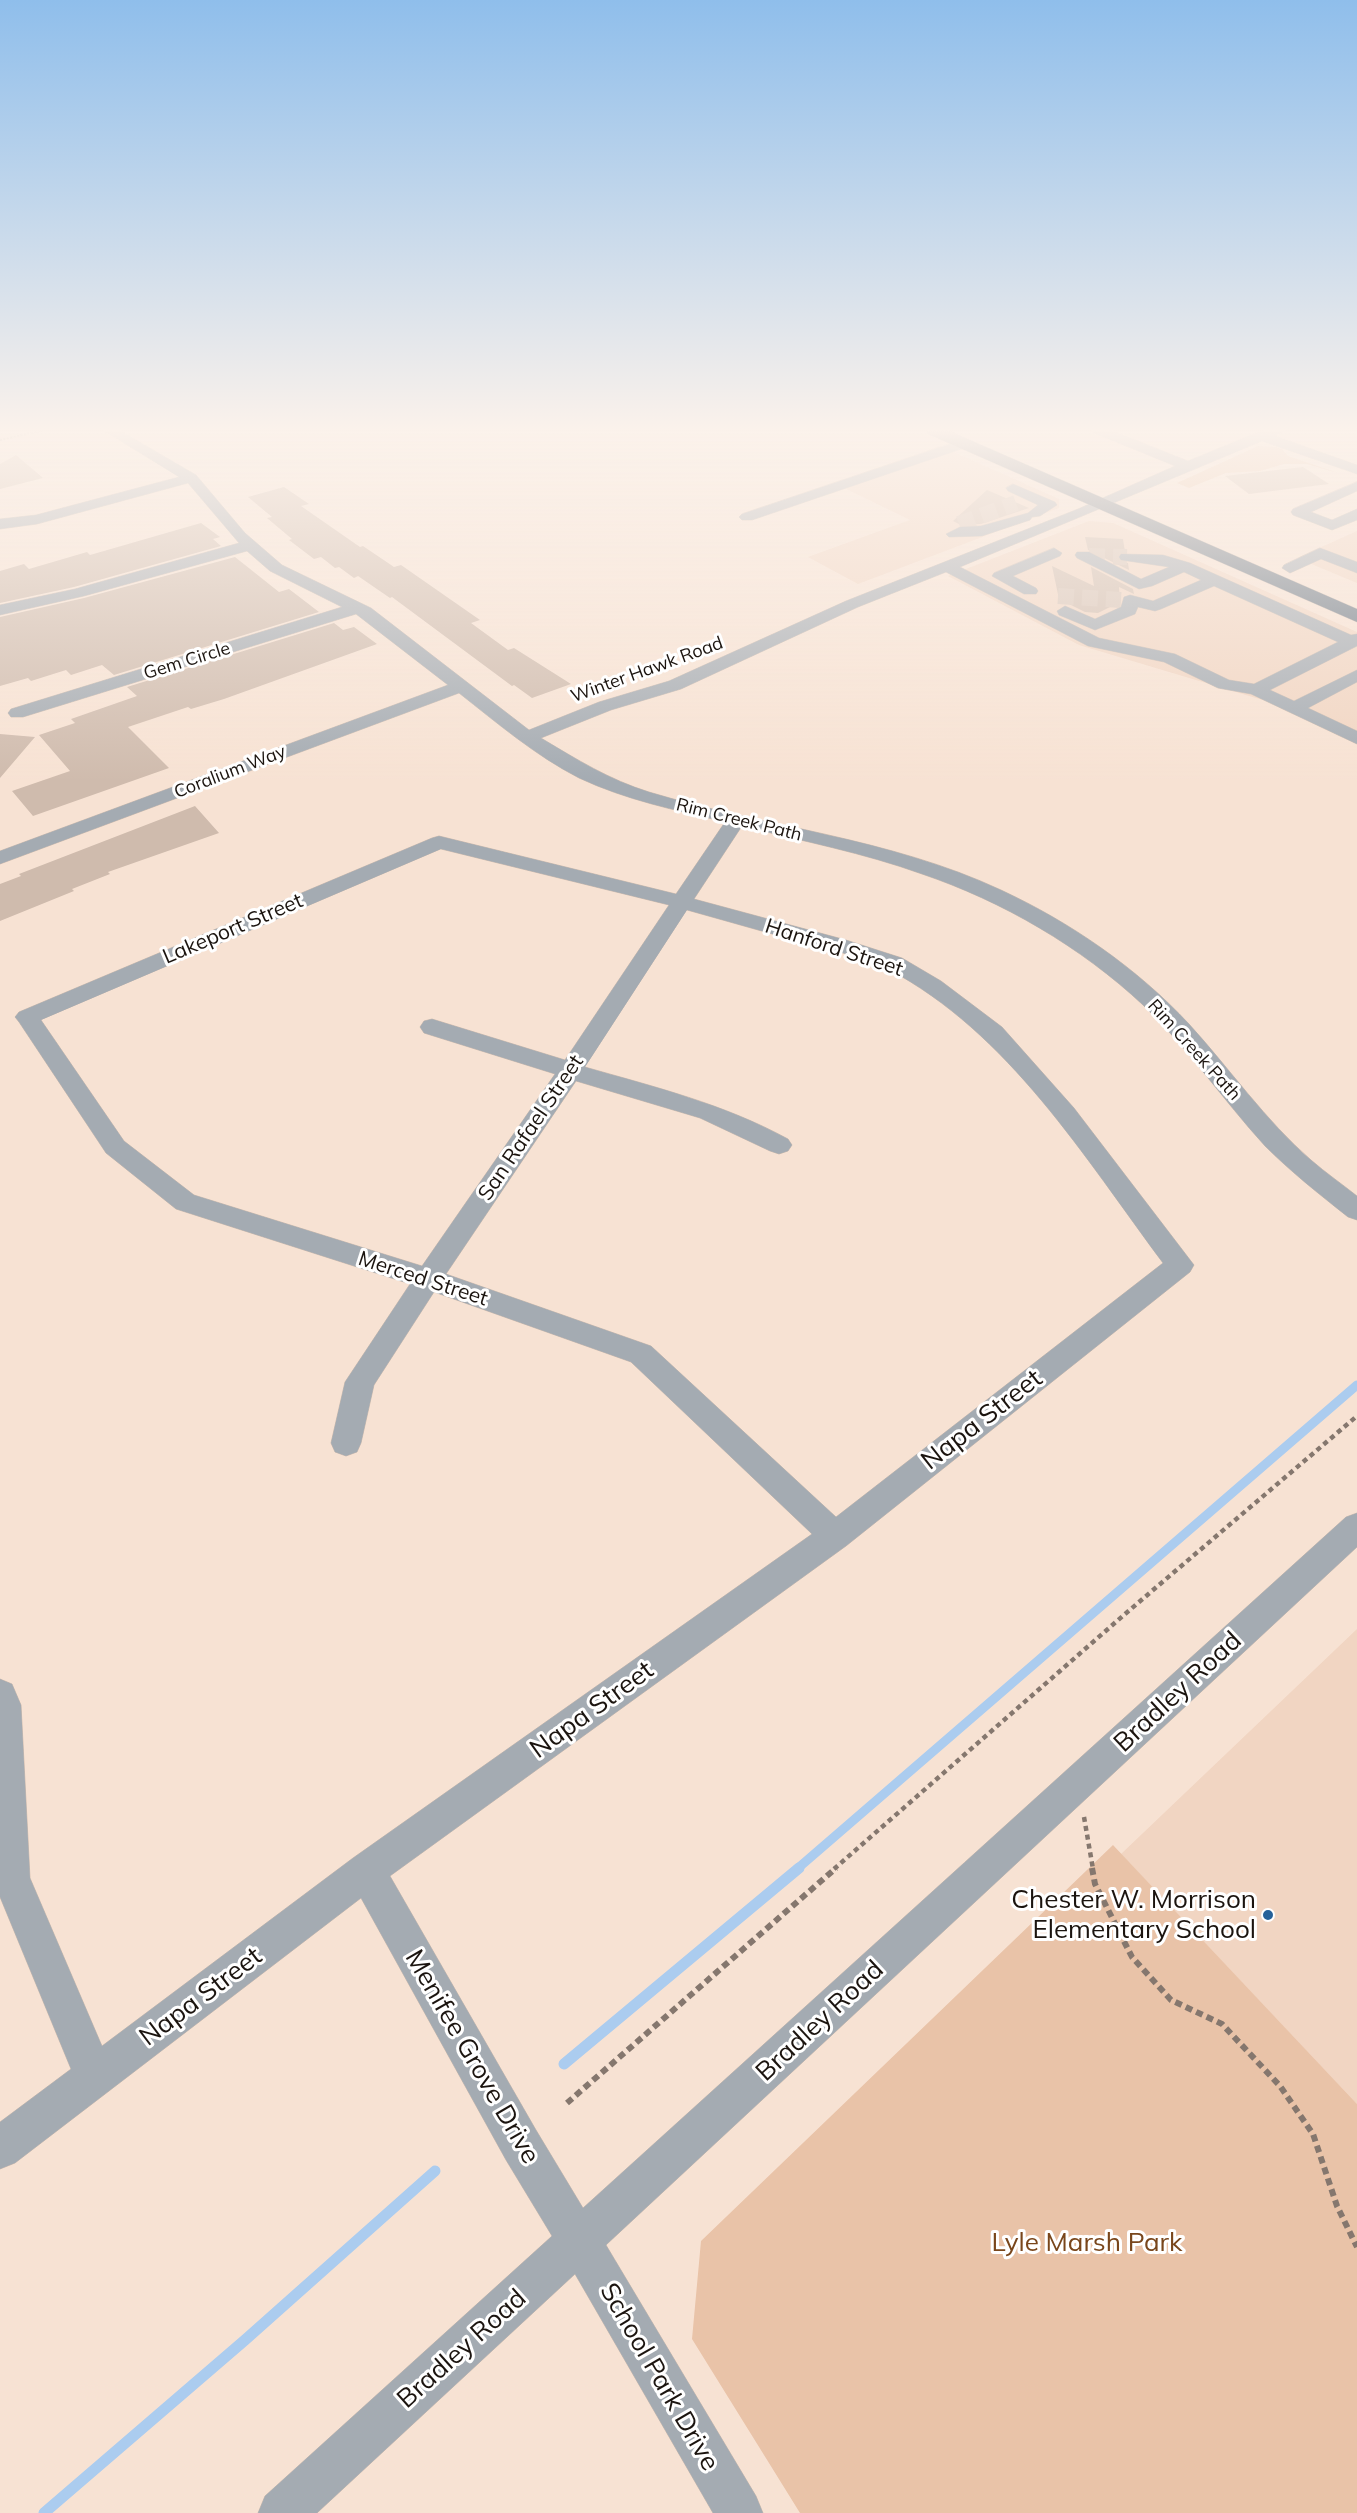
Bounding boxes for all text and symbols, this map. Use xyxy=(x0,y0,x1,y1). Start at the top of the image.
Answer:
street label: Winter Hawk Road xyxy=(568,632,726,708)
street label: Gem Circle xyxy=(141,638,233,684)
street label: Coralium Way xyxy=(171,741,289,803)
street label: Rim Creek Path xyxy=(674,794,804,846)
street label: Lakeport Street xyxy=(159,888,307,970)
street label: Hanford Street xyxy=(762,914,906,982)
street label: Rim Creek Path xyxy=(1143,995,1245,1105)
street label: San Rafael Street xyxy=(473,1050,589,1206)
street label: Merced Street xyxy=(355,1246,491,1312)
street label: Napa Street xyxy=(915,1363,1049,1477)
street label: Bradley Road xyxy=(1108,1625,1248,1759)
street label: Napa Street xyxy=(524,1655,660,1765)
place label: Chester W. Morrison Elementary School xyxy=(1011,1884,1256,1946)
marker: Chester W. Morrison Elementary School xyxy=(1261,1908,1275,1922)
street label: Napa Street xyxy=(134,1941,268,2053)
street label: Menifee Grove Drive xyxy=(398,1945,546,2169)
street label: Bradley Road xyxy=(750,1954,890,2088)
park label: Lyle Marsh Park xyxy=(992,2227,1182,2259)
street label: School Park Drive xyxy=(593,2278,725,2476)
street label: Bradley Road xyxy=(391,2283,533,2415)

